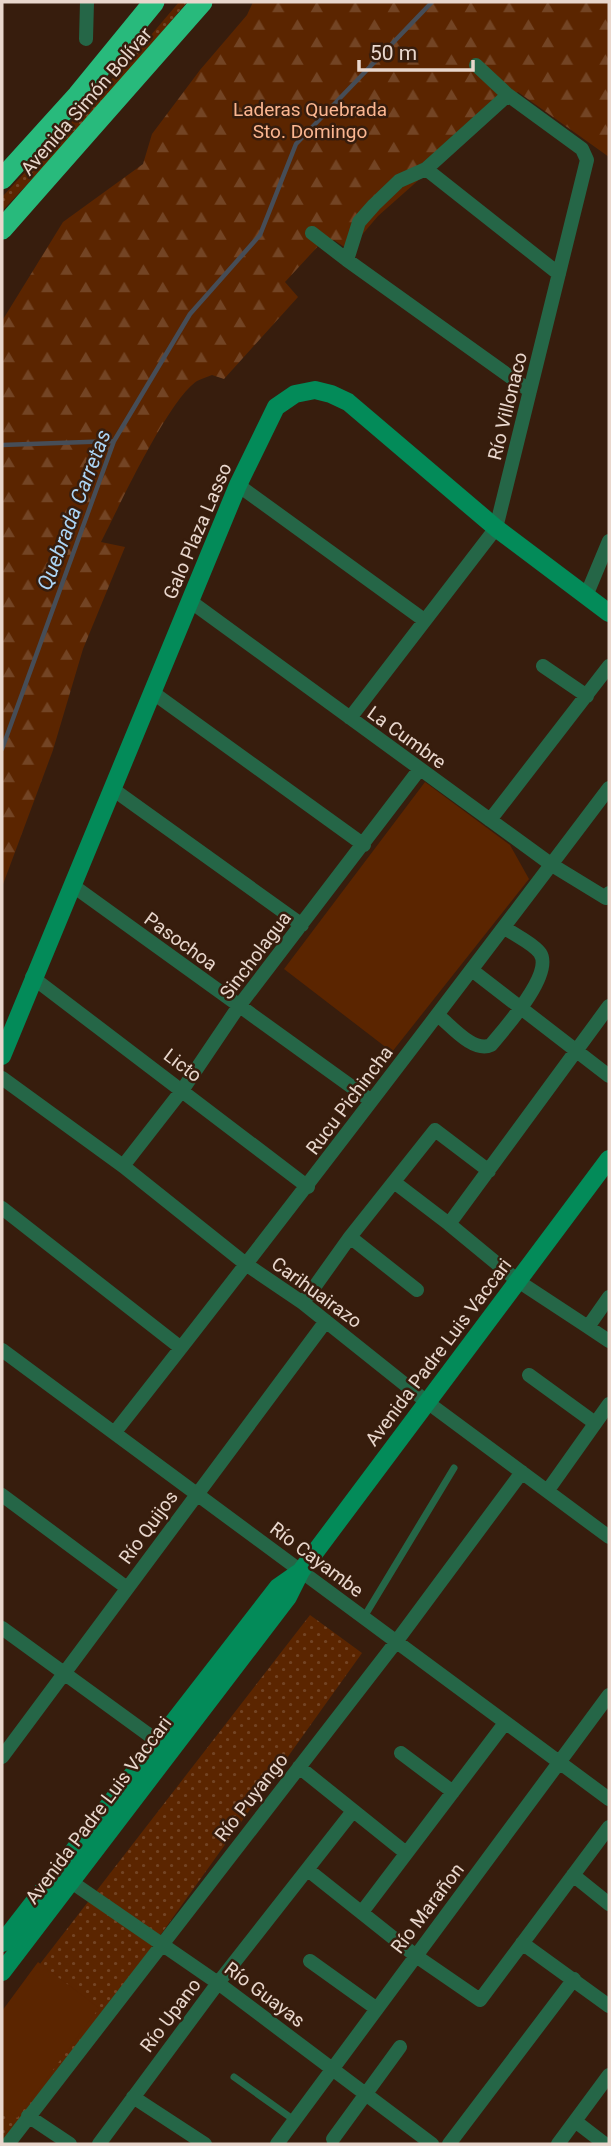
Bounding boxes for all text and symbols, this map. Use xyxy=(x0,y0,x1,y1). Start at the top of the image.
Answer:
street label: Avenida Simón Bolívar xyxy=(16,22,157,180)
scale bar xyxy=(359,28,473,72)
text: 50 m xyxy=(370,41,417,65)
park label: Laderas Quebrada Sto. Domingo xyxy=(233,98,387,143)
street label: Río Villonaco xyxy=(483,350,532,462)
water label: Quebrada Carretas xyxy=(32,426,116,594)
street label: Galo Plaza Lasso xyxy=(158,460,237,603)
street label: La Cumbre xyxy=(363,701,451,774)
street label: Pasochoa xyxy=(140,907,222,976)
street label: Sincholagua xyxy=(215,907,296,1004)
street label: Rucu Pichincha xyxy=(301,1041,398,1159)
street label: Licto xyxy=(159,1044,206,1087)
street label: Carihuairazo xyxy=(267,1252,366,1333)
street label: Avenida Padre Luis Vaccari xyxy=(360,1254,516,1451)
street label: Río Quijos xyxy=(114,1486,183,1569)
street label: Río Cayambe xyxy=(265,1517,368,1602)
street label: Avenida Padre Luis Vaccari xyxy=(20,1712,176,1909)
street label: Río Puyango xyxy=(210,1749,293,1846)
street label: Río Marañon xyxy=(386,1859,469,1958)
street label: Río Guayas xyxy=(220,1957,309,2032)
street label: Río Upano xyxy=(135,1974,206,2057)

